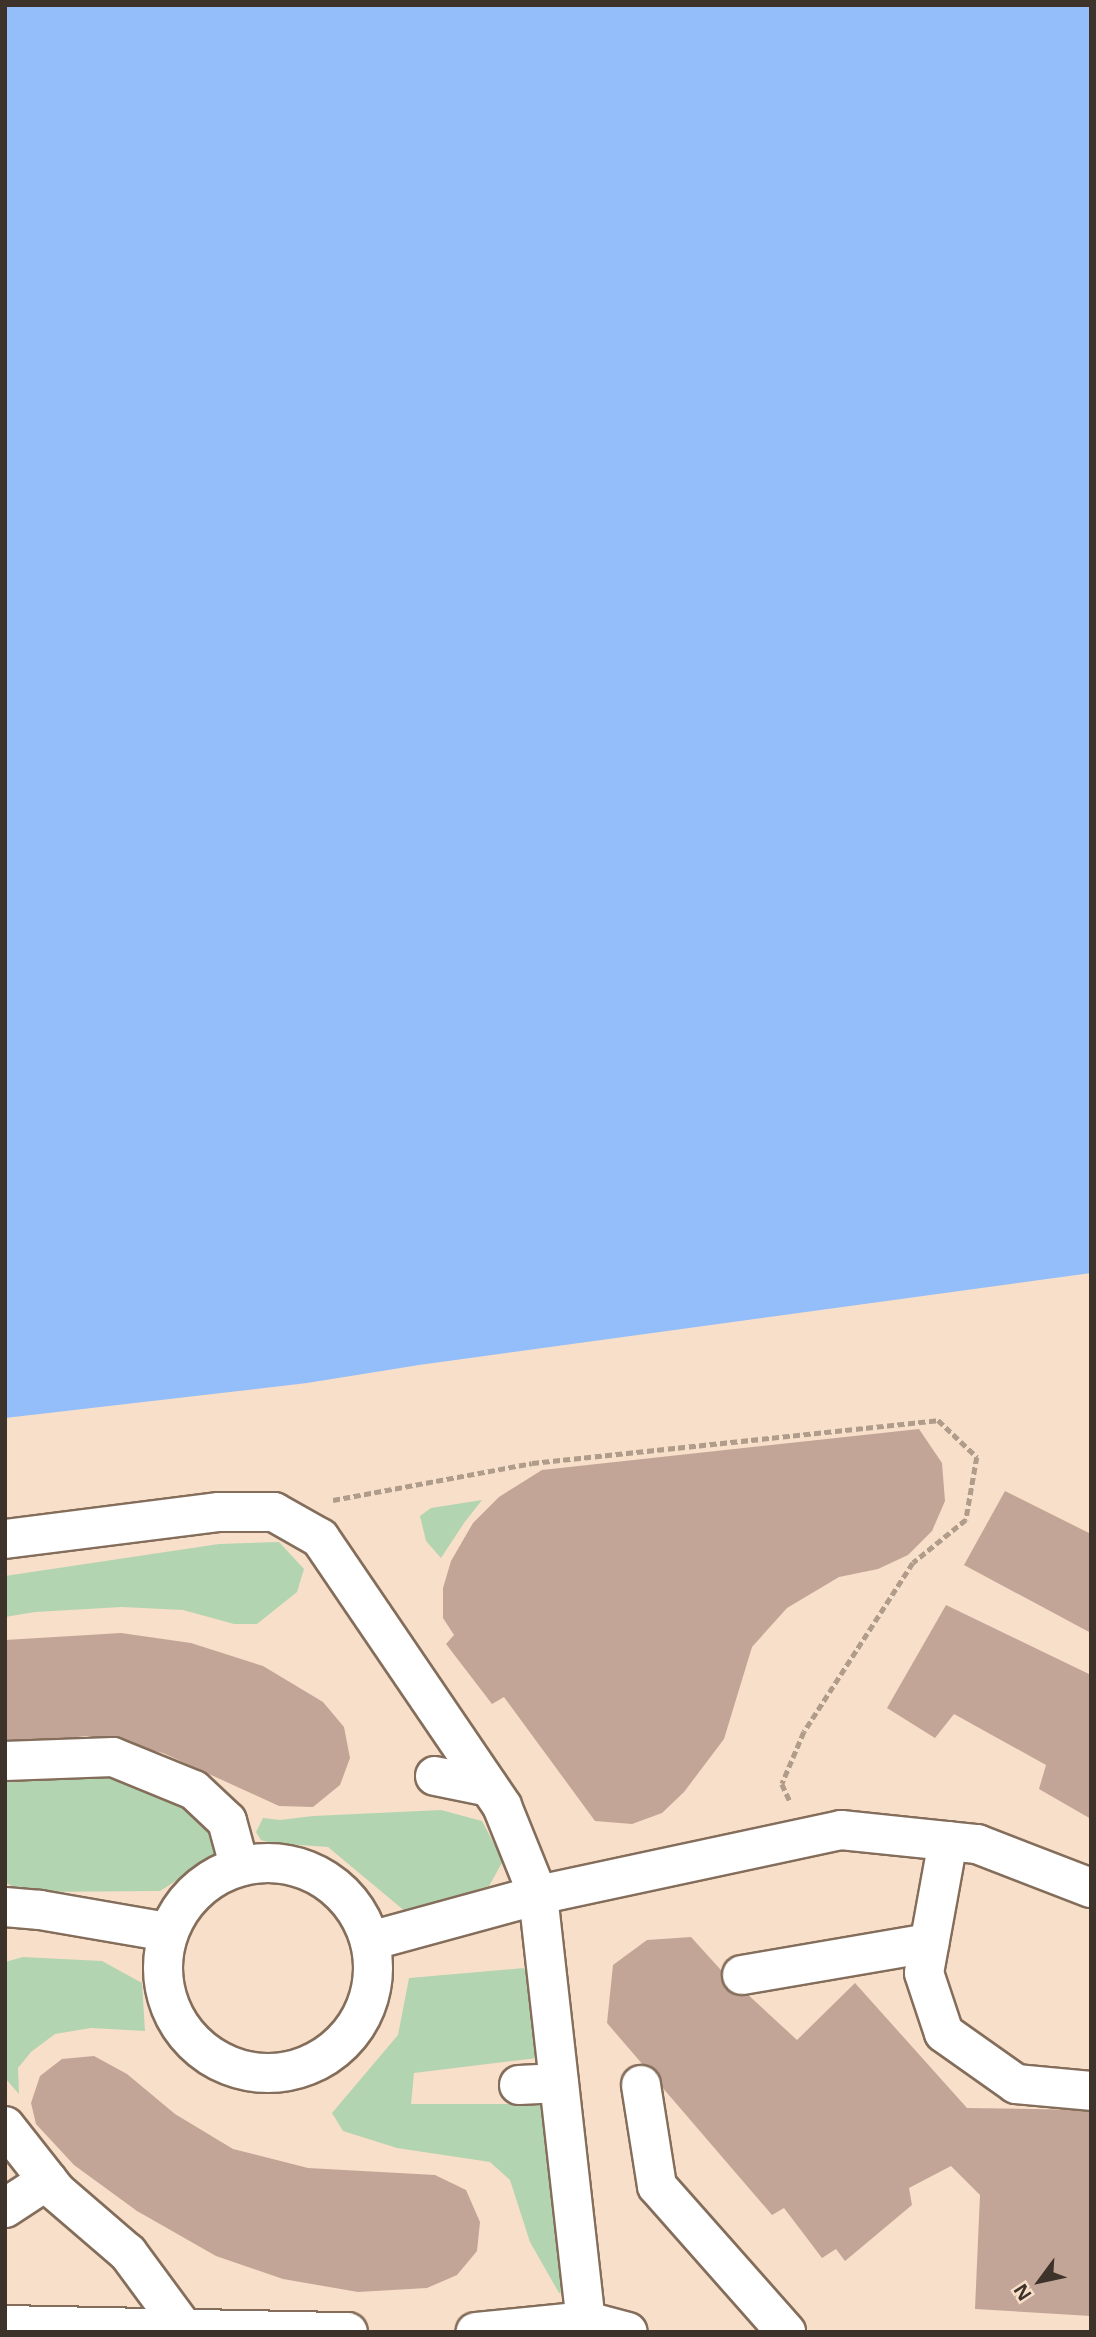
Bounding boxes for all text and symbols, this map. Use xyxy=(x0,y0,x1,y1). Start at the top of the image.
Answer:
north arrow xyxy=(1005,2246,1075,2316)
text: N xyxy=(1007,2279,1038,2306)

